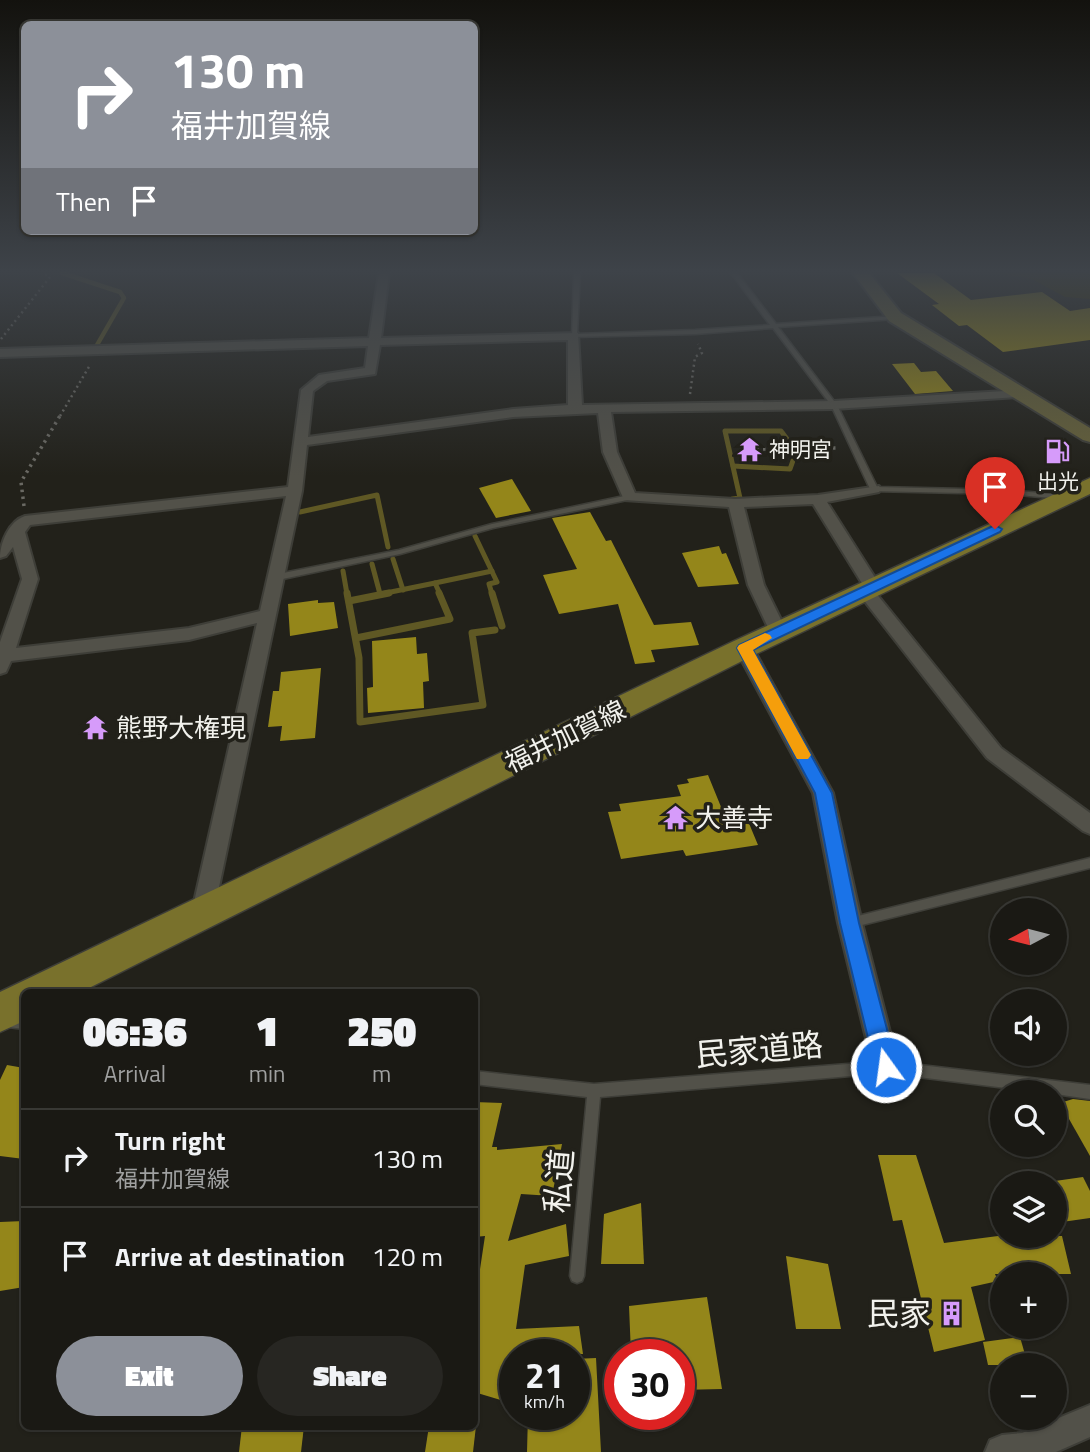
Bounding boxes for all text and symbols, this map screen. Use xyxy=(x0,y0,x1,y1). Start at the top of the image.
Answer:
text: 130 m xyxy=(171,32,305,107)
icon: right xyxy=(56,49,147,140)
text: 福井加賀線 xyxy=(171,101,331,149)
text: Then xyxy=(56,182,111,221)
icon: arrive xyxy=(125,182,163,220)
place label: 神明宮 xyxy=(769,433,832,465)
temple icon: 神明宮 xyxy=(735,435,763,463)
fuel station icon: 出光 xyxy=(1044,438,1072,466)
pin xyxy=(965,457,1025,529)
place label: 出光 xyxy=(1037,465,1079,497)
icon: arrive xyxy=(976,468,1014,506)
street label: 福井加賀線 xyxy=(498,690,632,782)
place label: 熊野大権現 xyxy=(116,708,246,747)
temple icon: 熊野大権現 xyxy=(82,713,110,741)
place label: 大善寺 xyxy=(695,798,773,837)
temple icon: 大善寺 xyxy=(661,803,689,831)
north arrow xyxy=(990,898,1068,975)
map controls xyxy=(990,898,1067,1430)
button: sound xyxy=(990,989,1067,1066)
text: 06:36 xyxy=(83,998,187,1062)
text: 1 xyxy=(256,998,279,1062)
text: 250 xyxy=(347,998,416,1062)
street label: 民家道路 xyxy=(693,1020,825,1078)
position arrow xyxy=(849,1030,923,1104)
text: Arrival xyxy=(104,1056,166,1091)
text: min xyxy=(249,1056,285,1091)
text: m xyxy=(372,1056,391,1091)
button: search xyxy=(990,1080,1067,1157)
text: Turn right xyxy=(115,1121,226,1160)
icon: right xyxy=(56,1139,94,1177)
text: 130 m xyxy=(372,1139,443,1178)
street label: 私道 xyxy=(531,1147,585,1215)
text: 福井加賀線 xyxy=(115,1161,230,1196)
button: layers xyxy=(990,1171,1067,1248)
icon: arrive xyxy=(56,1237,94,1275)
text: Arrive at destination xyxy=(115,1237,345,1276)
text: 120 m xyxy=(372,1237,443,1276)
button: + xyxy=(990,1262,1067,1339)
place label: 民家 xyxy=(867,1289,931,1337)
building icon: 民家 xyxy=(937,1299,965,1327)
button: Exit xyxy=(56,1336,243,1416)
button: Share xyxy=(257,1336,443,1416)
speed limit sign: 30 xyxy=(604,1339,695,1430)
text: 21 xyxy=(525,1348,564,1402)
button: − xyxy=(990,1353,1067,1430)
text: km/h xyxy=(524,1388,565,1415)

